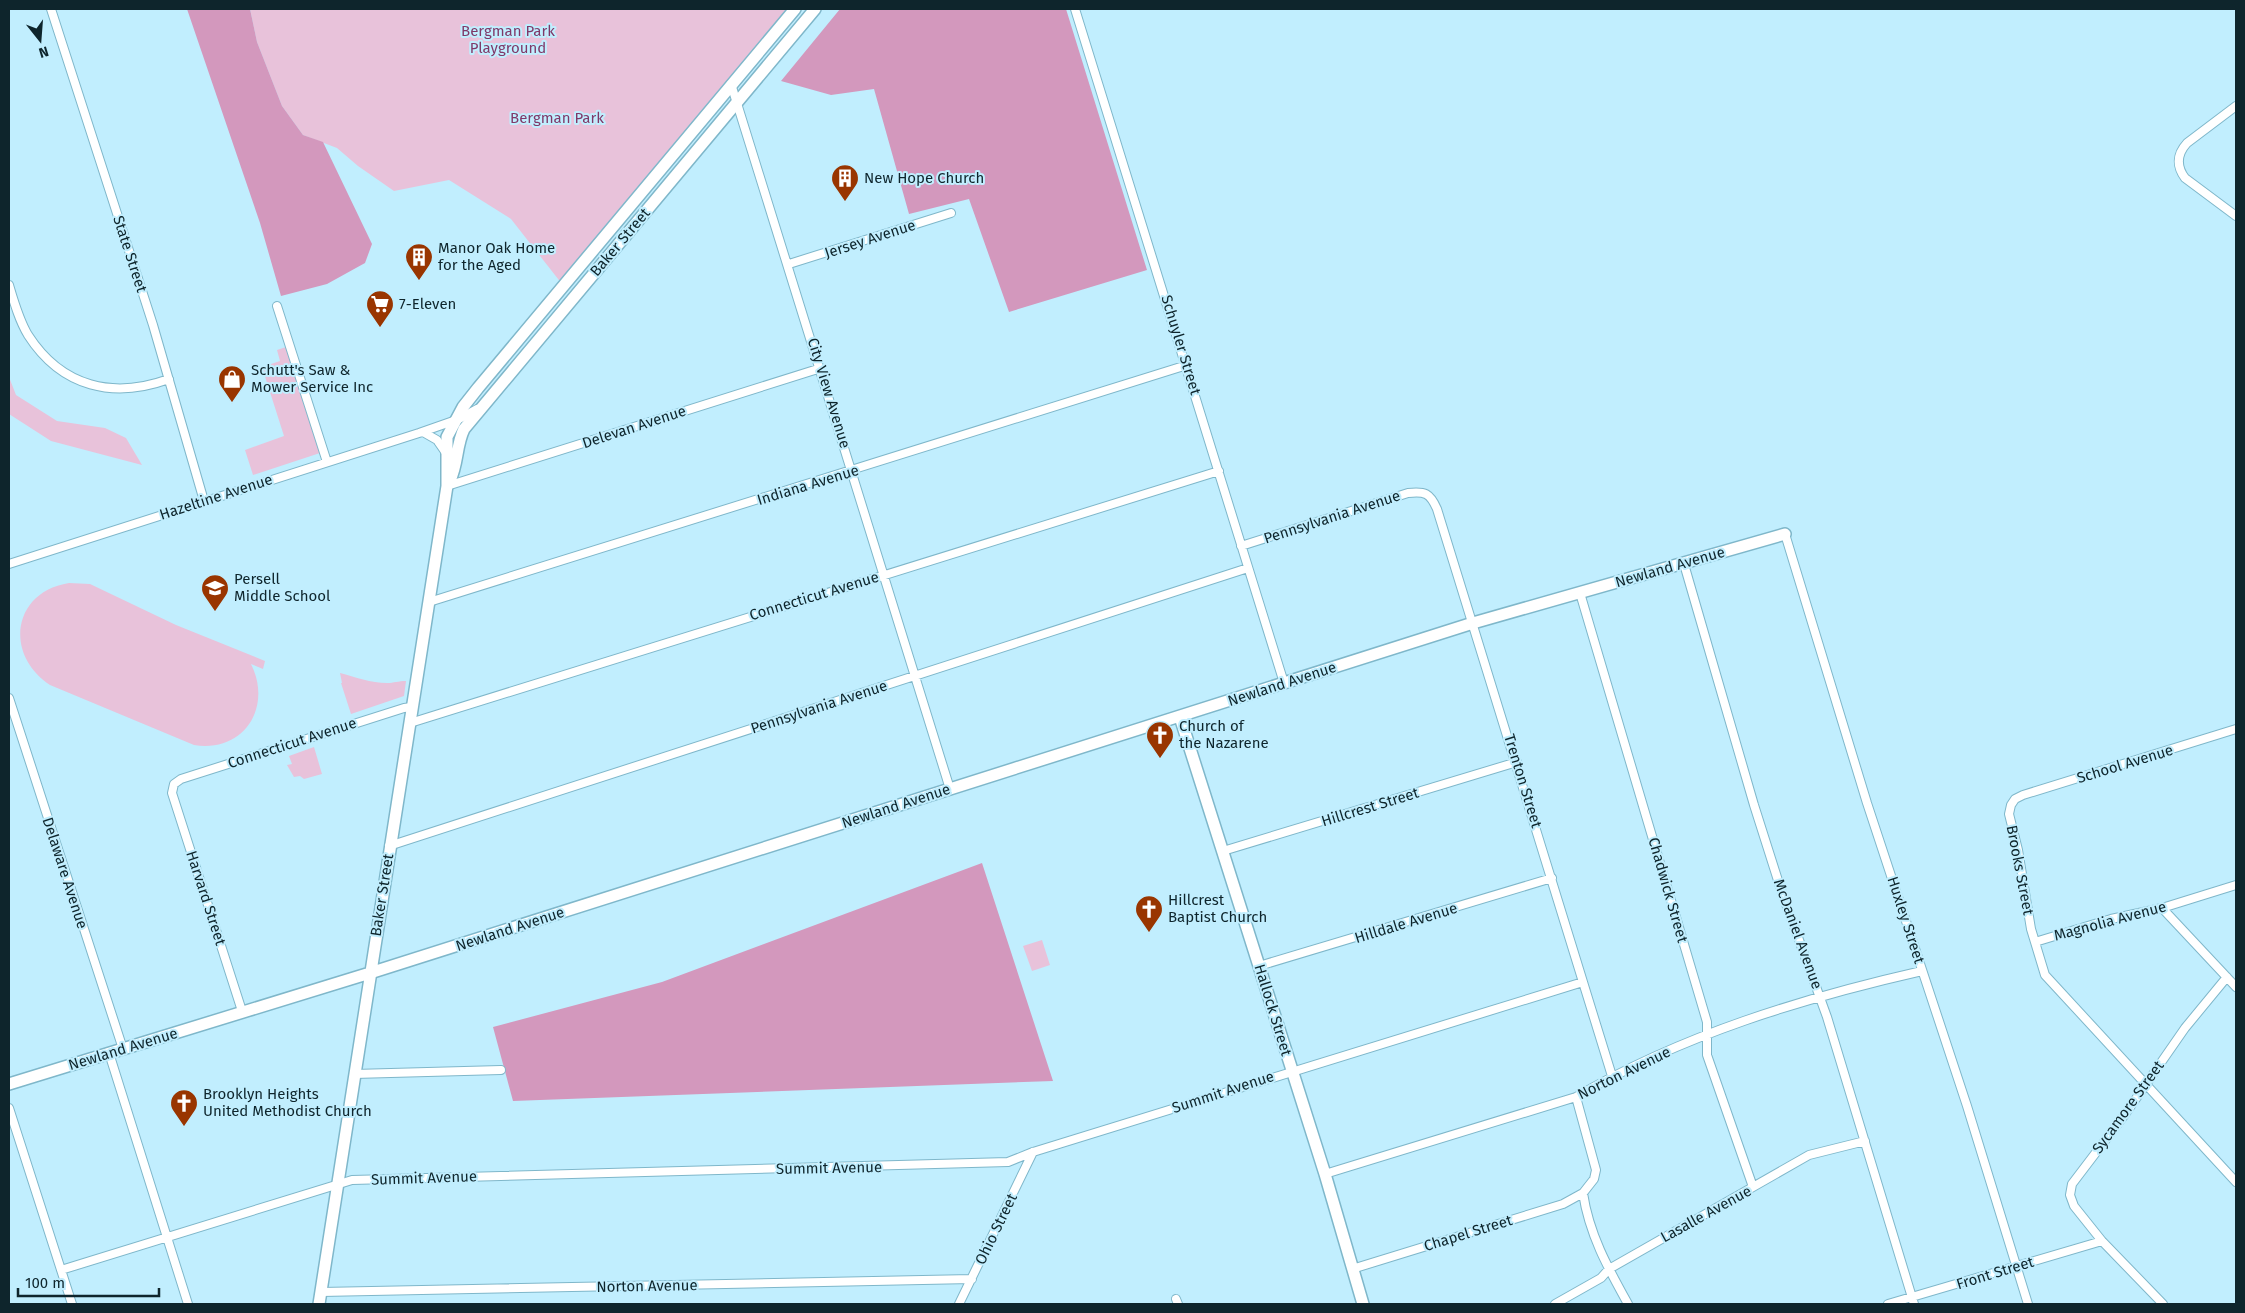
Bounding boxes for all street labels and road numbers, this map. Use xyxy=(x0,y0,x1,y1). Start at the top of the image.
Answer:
street label: Baker Street xyxy=(586,204,654,280)
street label: State Street xyxy=(109,213,151,295)
street label: Jersey Avenue xyxy=(822,216,918,262)
street label: Schuyler Street xyxy=(1157,293,1205,398)
street label: City View Avenue xyxy=(804,336,854,450)
street label: Delevan Avenue xyxy=(580,402,688,452)
street label: Indiana Avenue xyxy=(755,461,861,509)
street label: Hazeltine Avenue xyxy=(157,470,275,524)
street label: Pennsylvania Avenue xyxy=(1261,486,1403,548)
street label: Newland Avenue xyxy=(1613,543,1727,591)
street label: Connecticut Avenue xyxy=(747,568,881,624)
street label: Newland Avenue xyxy=(1225,658,1339,710)
street label: Pennsylvania Avenue xyxy=(748,676,890,738)
street label: Connecticut Avenue xyxy=(225,714,359,772)
street label: Trenton Street xyxy=(1500,732,1546,831)
street label: School Avenue xyxy=(2075,741,2175,787)
street label: Newland Avenue xyxy=(839,780,953,832)
street label: Hillcrest Street xyxy=(1319,783,1421,830)
street label: Delaware Avenue xyxy=(38,815,92,931)
street label: Brooks Street xyxy=(2002,823,2038,917)
street label: Chadwick Street xyxy=(1644,835,1692,945)
street label: Harvard Street xyxy=(182,848,230,948)
street label: Baker Street xyxy=(367,852,398,938)
street label: Huxley Street xyxy=(1883,874,1929,966)
street label: McDaniel Avenue xyxy=(1770,876,1826,992)
street label: Magnolia Avenue xyxy=(2052,897,2168,945)
street label: Hilldale Avenue xyxy=(1352,899,1460,947)
street label: Newland Avenue xyxy=(453,903,567,955)
street label: Hallock Street xyxy=(1250,962,1296,1059)
street label: Newland Avenue xyxy=(66,1024,180,1074)
street label: Norton Avenue xyxy=(1575,1043,1673,1103)
street label: Sycamore Street xyxy=(2088,1057,2168,1157)
street label: Summit Avenue xyxy=(1170,1067,1276,1117)
street label: Summit Avenue xyxy=(776,1158,882,1178)
street label: Summit Avenue xyxy=(371,1167,477,1189)
street label: Lasalle Avenue xyxy=(1658,1182,1754,1246)
street label: Ohio Street xyxy=(971,1190,1021,1267)
street label: Chapel Street xyxy=(1422,1211,1515,1255)
street label: Front Street xyxy=(1954,1253,2036,1293)
street label: Norton Avenue xyxy=(596,1276,698,1296)

